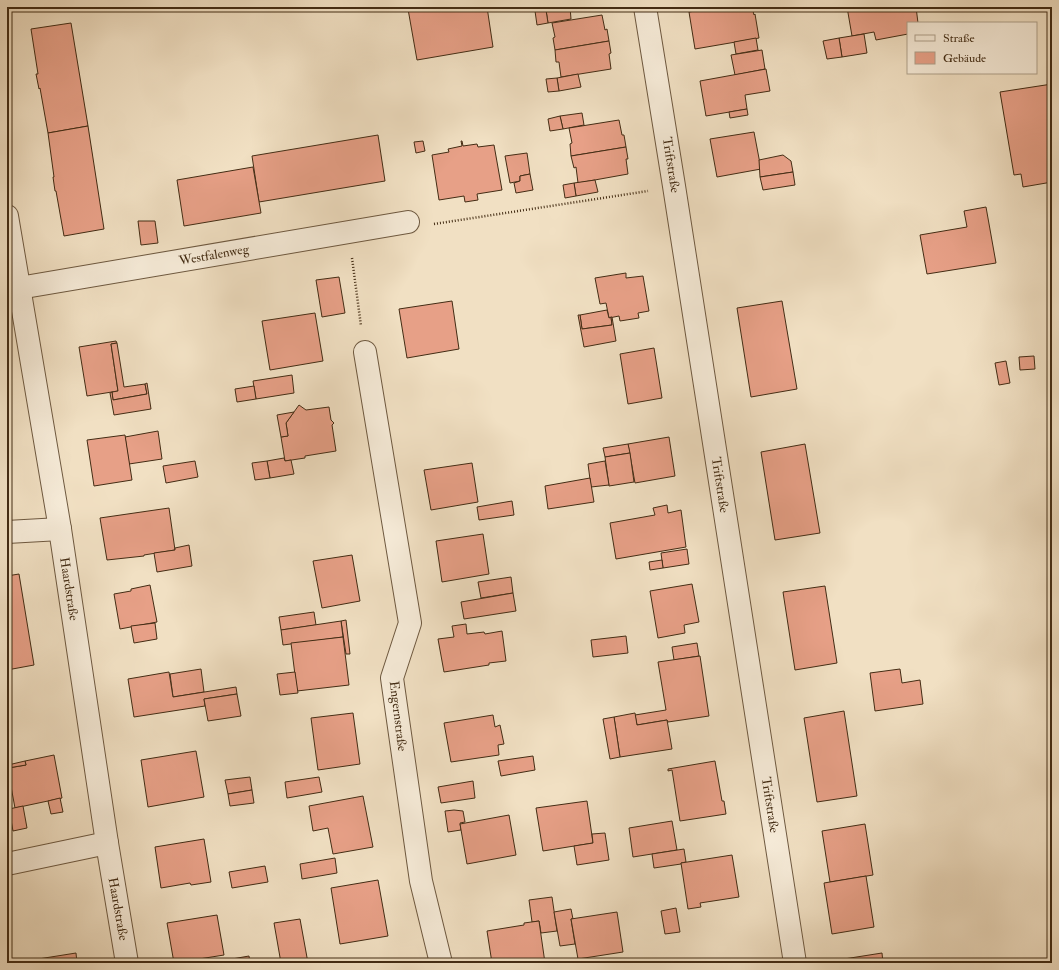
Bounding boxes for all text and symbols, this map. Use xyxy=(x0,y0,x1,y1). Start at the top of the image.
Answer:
legend xyxy=(907,22,1037,74)
text: Straße xyxy=(943,31,974,46)
text: Gebäude xyxy=(943,51,986,66)
street label: Triftstraße xyxy=(659,136,683,195)
street label: Westfalenweg xyxy=(177,241,251,269)
street label: Triftstraße xyxy=(708,456,732,515)
street label: Haardstraße xyxy=(56,556,82,622)
street label: Engernstraße xyxy=(386,680,410,753)
street label: Triftstraße xyxy=(758,776,782,835)
street label: Haardstraße xyxy=(105,876,132,942)

